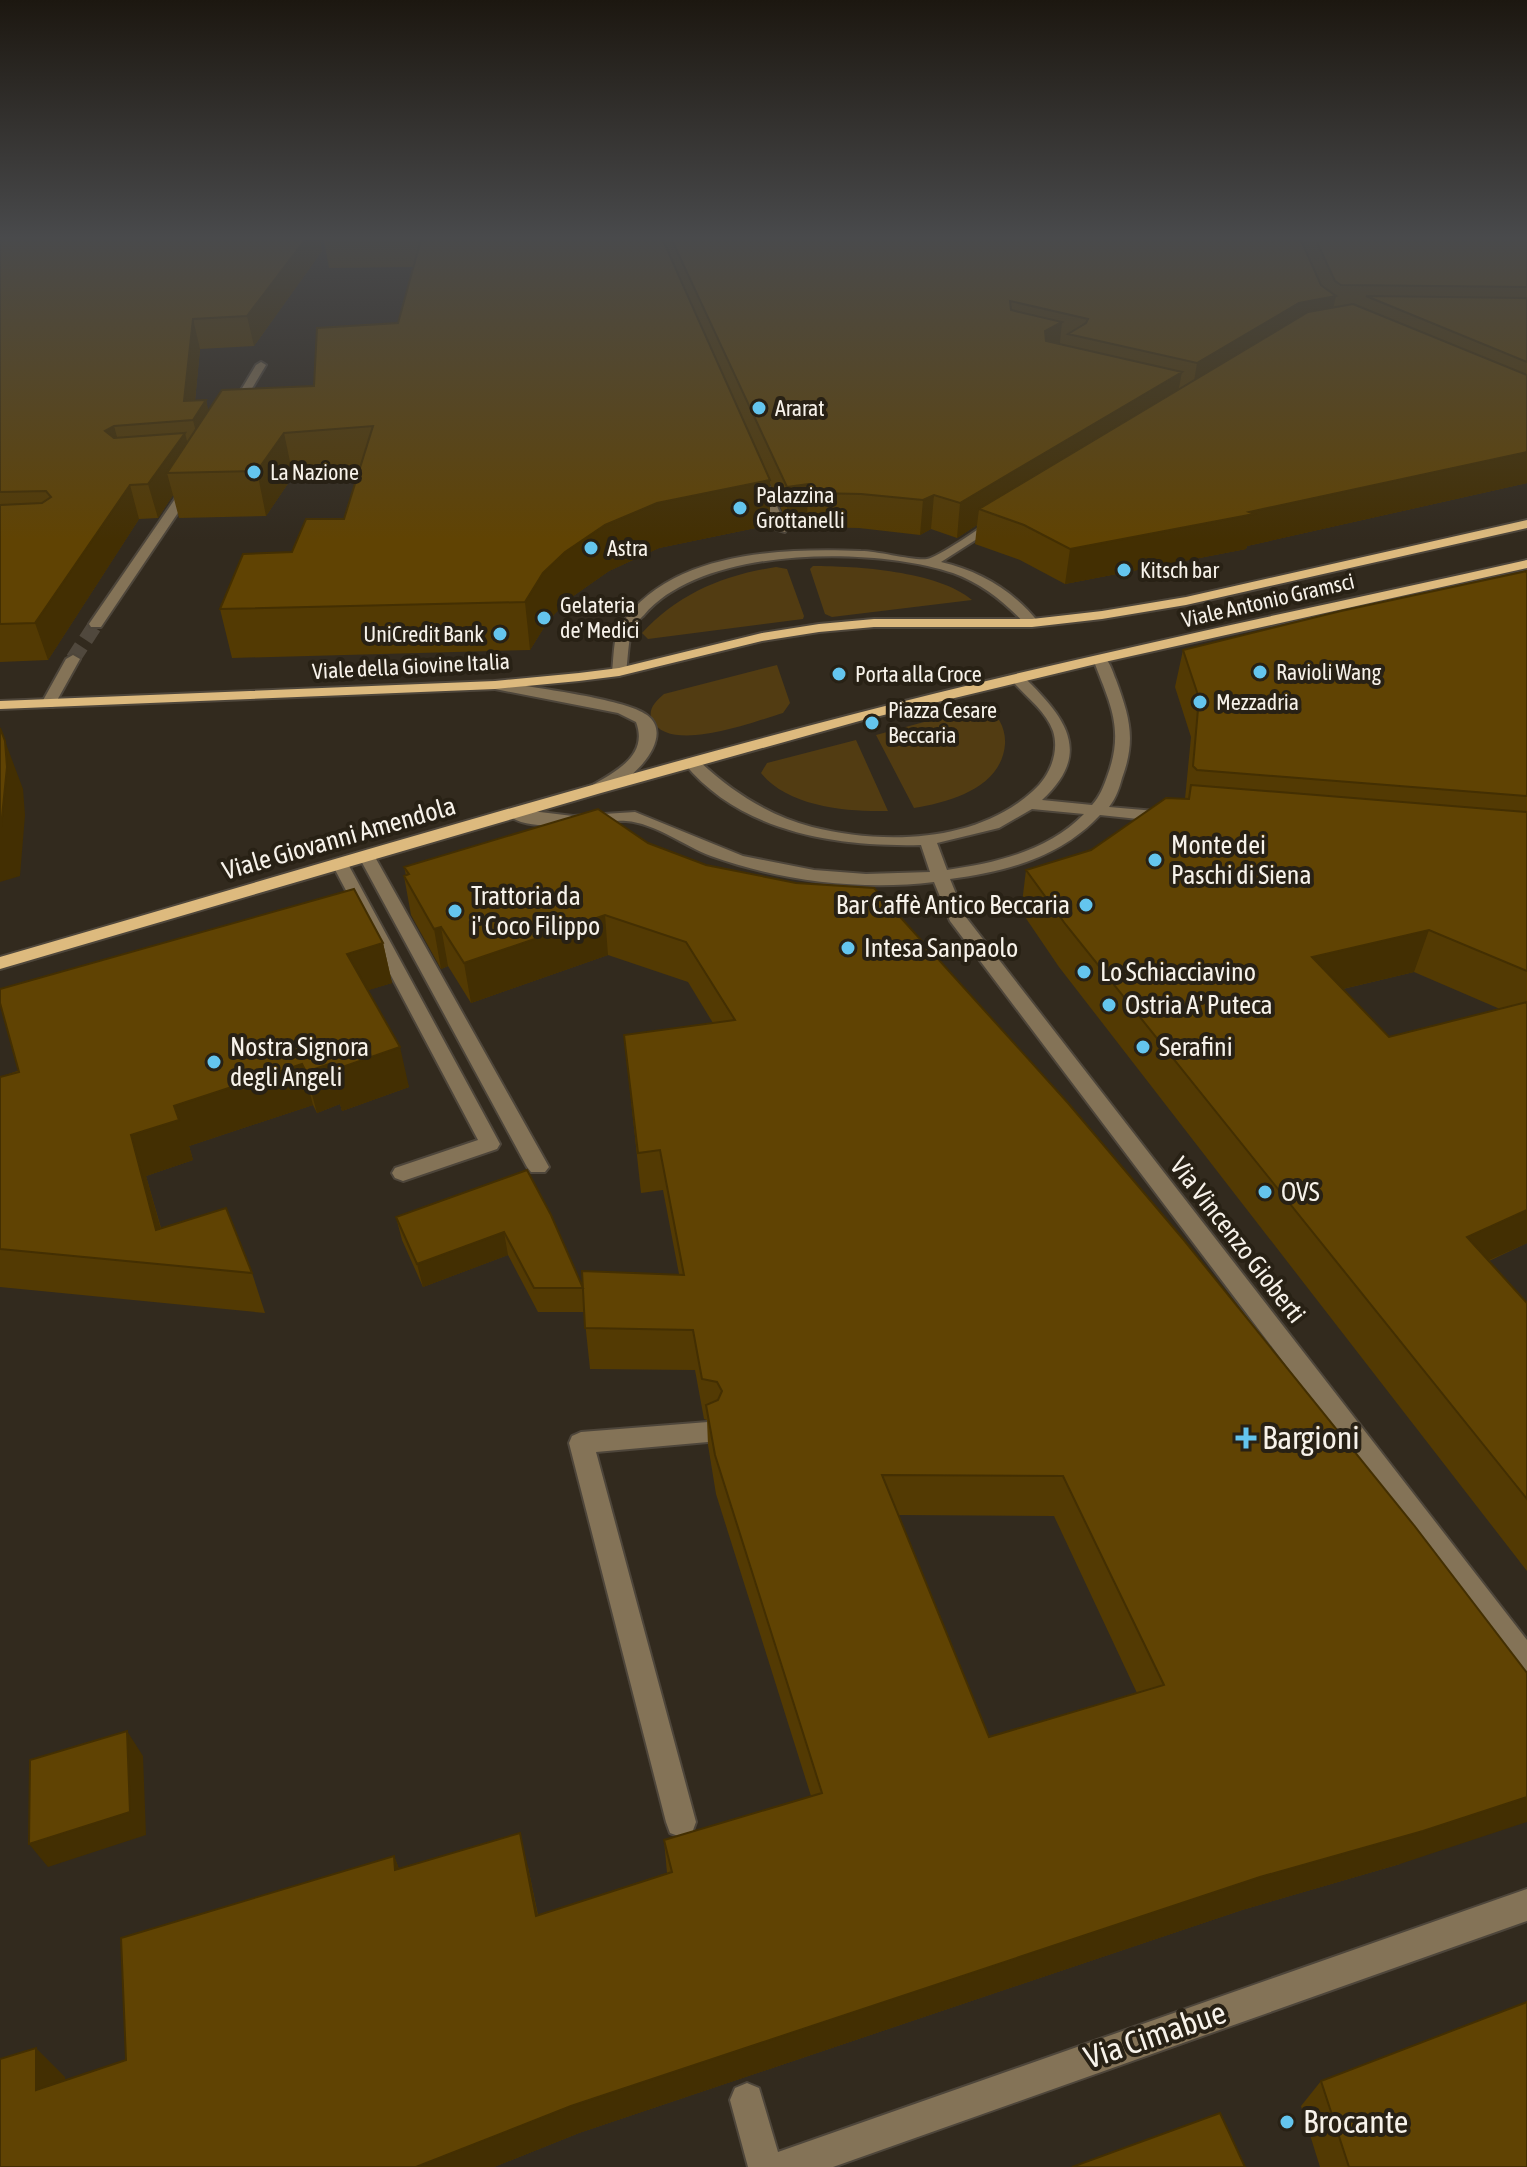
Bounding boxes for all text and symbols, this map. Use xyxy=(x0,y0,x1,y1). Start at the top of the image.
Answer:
place label: Ararat xyxy=(775,395,825,421)
marker: Ararat xyxy=(750,399,768,417)
place label: La Nazione xyxy=(270,459,359,485)
marker: La Nazione xyxy=(245,463,263,481)
place label: Palazzina Grottanelli xyxy=(756,482,845,533)
marker: Palazzina Grottanelli xyxy=(731,499,749,517)
place label: Astra xyxy=(607,535,648,561)
marker: Astra xyxy=(582,539,600,557)
place label: Kitsch bar xyxy=(1140,557,1219,583)
marker: Kitsch bar xyxy=(1115,561,1133,579)
street label: Viale Antonio Gramsci xyxy=(1179,567,1357,633)
place label: Gelateria de' Medici xyxy=(560,592,640,643)
marker: Gelateria de' Medici xyxy=(535,609,553,627)
place label: UniCredit Bank xyxy=(363,621,484,647)
marker: UniCredit Bank xyxy=(491,625,509,643)
street label: Viale della Giovine Italia xyxy=(311,648,511,684)
place label: Ravioli Wang xyxy=(1276,659,1382,685)
place label: Porta alla Croce xyxy=(855,661,982,687)
marker: Ravioli Wang xyxy=(1251,663,1269,681)
marker: Porta alla Croce xyxy=(830,665,848,683)
place label: Mezzadria xyxy=(1216,689,1299,715)
marker: Mezzadria xyxy=(1191,693,1209,711)
place label: Piazza Cesare Beccaria xyxy=(888,697,997,748)
marker: Piazza Cesare Beccaria xyxy=(863,714,881,732)
street label: Viale Giovanni Amendola xyxy=(219,790,459,886)
place label: Monte dei Paschi di Siena xyxy=(1171,830,1312,890)
marker: Monte dei Paschi di Siena xyxy=(1146,851,1164,869)
place label: Trattoria da i' Coco Filippo xyxy=(471,881,600,941)
place label: Bar Caffè Antico Beccaria xyxy=(836,890,1070,920)
marker: Bar Caffè Antico Beccaria xyxy=(1077,896,1095,914)
marker: Trattoria da i' Coco Filippo xyxy=(446,902,464,920)
place label: Intesa Sanpaolo xyxy=(864,933,1018,963)
marker: Intesa Sanpaolo xyxy=(839,939,857,957)
place label: Lo Schiacciavino xyxy=(1100,957,1256,987)
marker: Lo Schiacciavino xyxy=(1075,963,1093,981)
place label: Ostria A' Puteca xyxy=(1125,990,1273,1020)
marker: Ostria A' Puteca xyxy=(1100,996,1118,1014)
place label: Nostra Signora degli Angeli xyxy=(230,1032,369,1092)
place label: Serafini xyxy=(1159,1032,1233,1062)
marker: Serafini xyxy=(1134,1038,1152,1056)
marker: Nostra Signora degli Angeli xyxy=(205,1053,223,1071)
street label: Via Vincenzo Gioberti xyxy=(1164,1151,1312,1329)
place label: OVS xyxy=(1281,1177,1320,1207)
marker: OVS xyxy=(1256,1183,1274,1201)
place label: Bargioni xyxy=(1262,1419,1360,1456)
marker: Bargioni xyxy=(1237,1429,1255,1447)
street label: Via Cimabue xyxy=(1079,1993,1230,2076)
place label: Brocante xyxy=(1303,2103,1408,2140)
marker: Brocante xyxy=(1278,2113,1296,2131)

